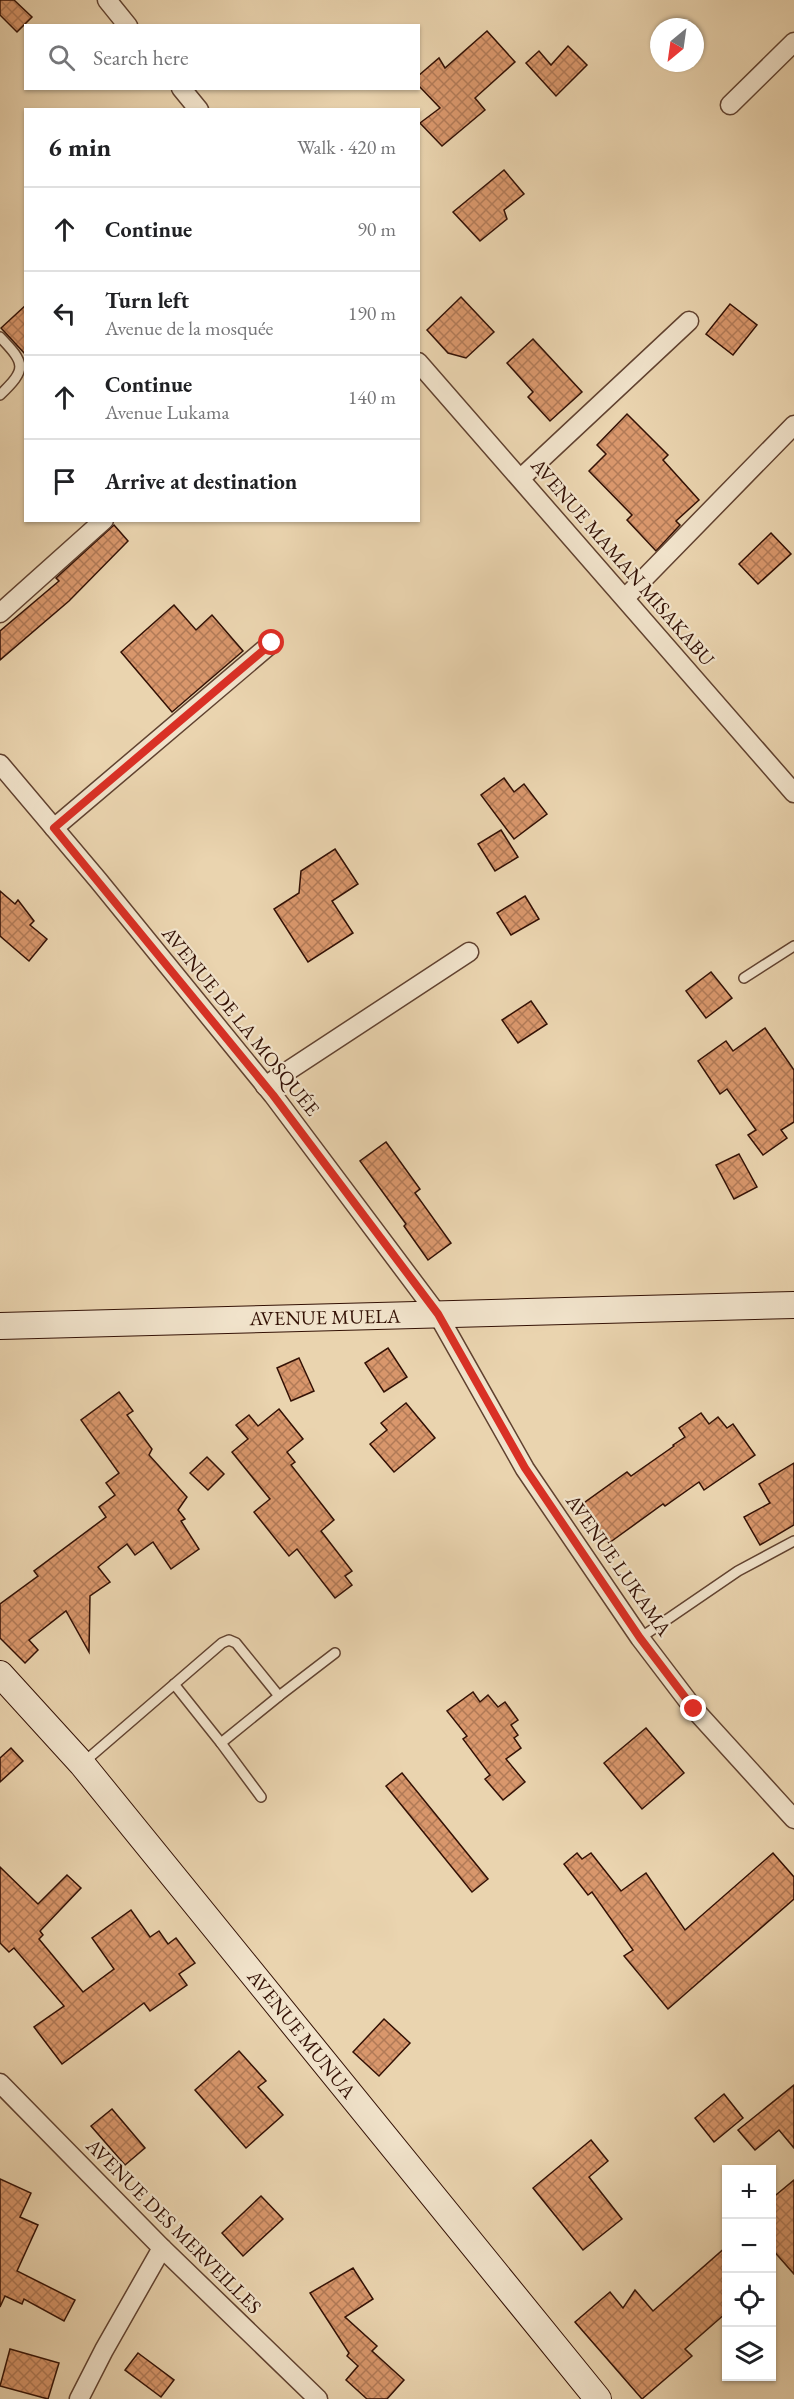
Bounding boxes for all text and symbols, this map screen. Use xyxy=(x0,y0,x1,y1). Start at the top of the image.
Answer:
north arrow xyxy=(650,18,704,72)
search box xyxy=(24,24,420,90)
icon: search xyxy=(45,41,78,74)
text: Search here xyxy=(93,43,188,72)
text: 6 min xyxy=(48,130,111,164)
text: Walk · 420 m xyxy=(297,134,396,160)
icon: ahead xyxy=(48,213,81,246)
text: Continue xyxy=(105,215,192,244)
text: 90 m xyxy=(357,216,396,242)
text: Turn left xyxy=(105,286,189,315)
icon: left xyxy=(48,297,81,330)
text: 190 m xyxy=(348,300,396,326)
text: Avenue de la mosquée xyxy=(105,315,273,341)
text: Continue xyxy=(105,370,192,399)
icon: ahead xyxy=(48,381,81,414)
text: 140 m xyxy=(348,384,396,410)
text: Avenue Lukama xyxy=(105,399,230,425)
street label: AVENUE MAMAN MISAKABU xyxy=(525,452,721,672)
icon: arrive xyxy=(48,465,81,498)
text: Arrive at destination xyxy=(105,467,297,496)
route start xyxy=(258,629,284,655)
street label: AVENUE DE LA MOSQUÉE xyxy=(156,920,326,1121)
street label: AVENUE MUELA xyxy=(248,1303,401,1331)
street label: AVENUE LUKAMA xyxy=(560,1488,678,1641)
route end xyxy=(680,1695,706,1721)
street label: AVENUE MUNUA xyxy=(241,1963,362,2104)
street label: AVENUE DES MERVEILLES xyxy=(80,2132,267,2319)
map controls xyxy=(722,2165,776,2381)
button: + xyxy=(722,2165,776,2219)
button: − xyxy=(722,2219,776,2273)
button: locate xyxy=(722,2273,776,2327)
button: layers xyxy=(722,2327,776,2381)

